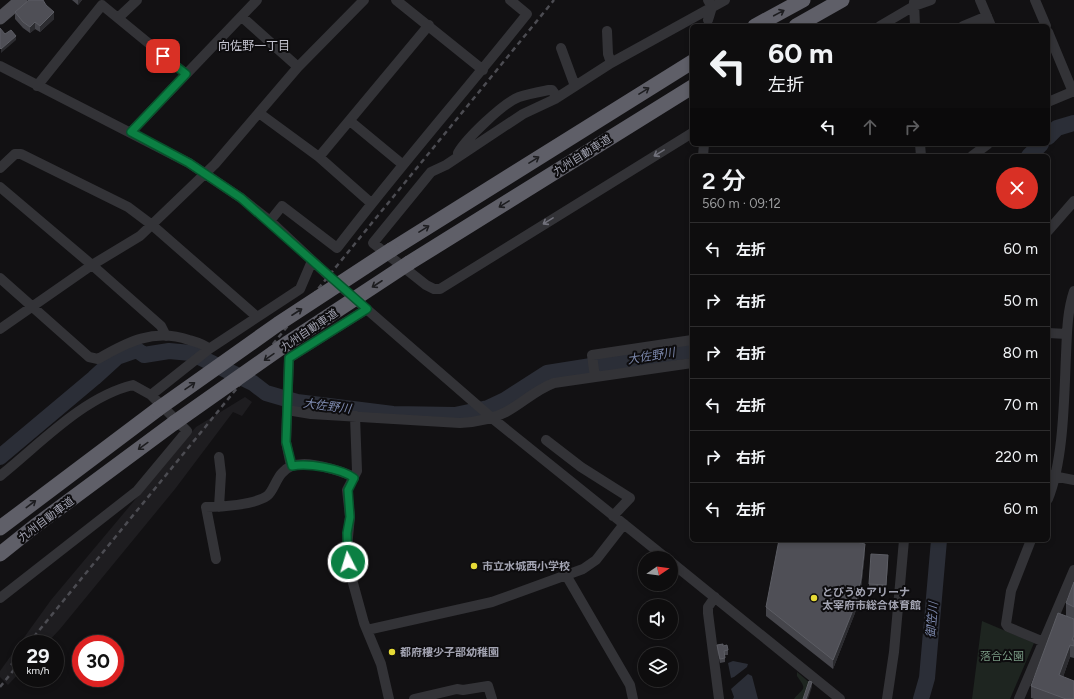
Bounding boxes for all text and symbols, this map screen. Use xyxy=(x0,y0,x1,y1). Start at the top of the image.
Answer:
one-way arrow xyxy=(773,9,785,16)
text: 60 m xyxy=(768,36,833,70)
pin xyxy=(146,39,180,73)
district label: 向佐野一丁目 xyxy=(218,39,290,53)
icon: left xyxy=(702,40,754,92)
icon: arrive xyxy=(152,45,174,67)
text: 左折 xyxy=(768,74,804,96)
one-way arrow xyxy=(638,87,649,95)
icon: left xyxy=(817,116,839,138)
icon: ahead xyxy=(859,116,881,138)
icon: right xyxy=(901,116,923,138)
street label: 九州自動車道 xyxy=(551,132,614,178)
one-way arrow xyxy=(653,149,665,157)
one-way arrow xyxy=(528,156,540,164)
text: 2 分 xyxy=(702,166,746,195)
button: close xyxy=(996,167,1038,209)
text: 560 m · 09:12 xyxy=(702,196,781,211)
one-way arrow xyxy=(498,200,510,208)
one-way arrow xyxy=(542,218,554,226)
one-way arrow xyxy=(418,225,430,233)
icon: left xyxy=(702,238,724,260)
text: 60 m xyxy=(1003,240,1038,258)
text: 左折 xyxy=(736,241,766,259)
one-way arrow xyxy=(371,281,383,289)
icon: right xyxy=(702,290,724,312)
text: 50 m xyxy=(1003,292,1038,310)
text: 右折 xyxy=(736,293,766,311)
street label: 九州自動車道 xyxy=(278,307,340,354)
one-way arrow xyxy=(291,307,302,316)
icon: right xyxy=(702,342,724,364)
text: 80 m xyxy=(1003,344,1038,362)
water label: 大佐野川 xyxy=(626,345,678,367)
text: 右折 xyxy=(736,345,766,363)
one-way arrow xyxy=(263,353,274,361)
one-way arrow xyxy=(184,382,195,390)
icon: left xyxy=(702,394,724,416)
water label: 大佐野川 xyxy=(302,396,354,416)
text: 70 m xyxy=(1004,396,1038,414)
text: 左折 xyxy=(736,397,766,415)
one-way arrow xyxy=(137,442,148,451)
icon: right xyxy=(702,446,724,468)
text: 220 m xyxy=(995,448,1038,466)
text: 右折 xyxy=(736,449,766,467)
street label: 九州自動車道 xyxy=(16,494,77,544)
icon: left xyxy=(702,498,724,520)
one-way arrow xyxy=(25,500,36,509)
text: 60 m xyxy=(1003,500,1038,518)
text: 左折 xyxy=(736,501,766,519)
position arrow xyxy=(327,541,369,583)
north arrow xyxy=(638,551,678,591)
map controls xyxy=(638,551,678,687)
place label: 市立水城西小学校 xyxy=(482,560,570,573)
marker: 市立水城西小学校 xyxy=(469,561,479,571)
place label: とびうめアリーナ 太宰府市総合体育館 xyxy=(822,586,921,612)
marker: とびうめアリーナ 太宰府市総合体育館 xyxy=(809,593,819,603)
button: sound xyxy=(638,599,678,639)
water label: 御笠川 xyxy=(923,599,941,639)
speed limit sign: 30 xyxy=(72,635,124,687)
text: 29 xyxy=(26,644,50,668)
place label: 都府樓少子部幼稚園 xyxy=(400,646,499,659)
marker: 都府樓少子部幼稚園 xyxy=(387,647,397,657)
button: layers xyxy=(638,647,678,687)
park label: 落合公園 xyxy=(980,650,1024,663)
text: km/h xyxy=(27,664,49,677)

